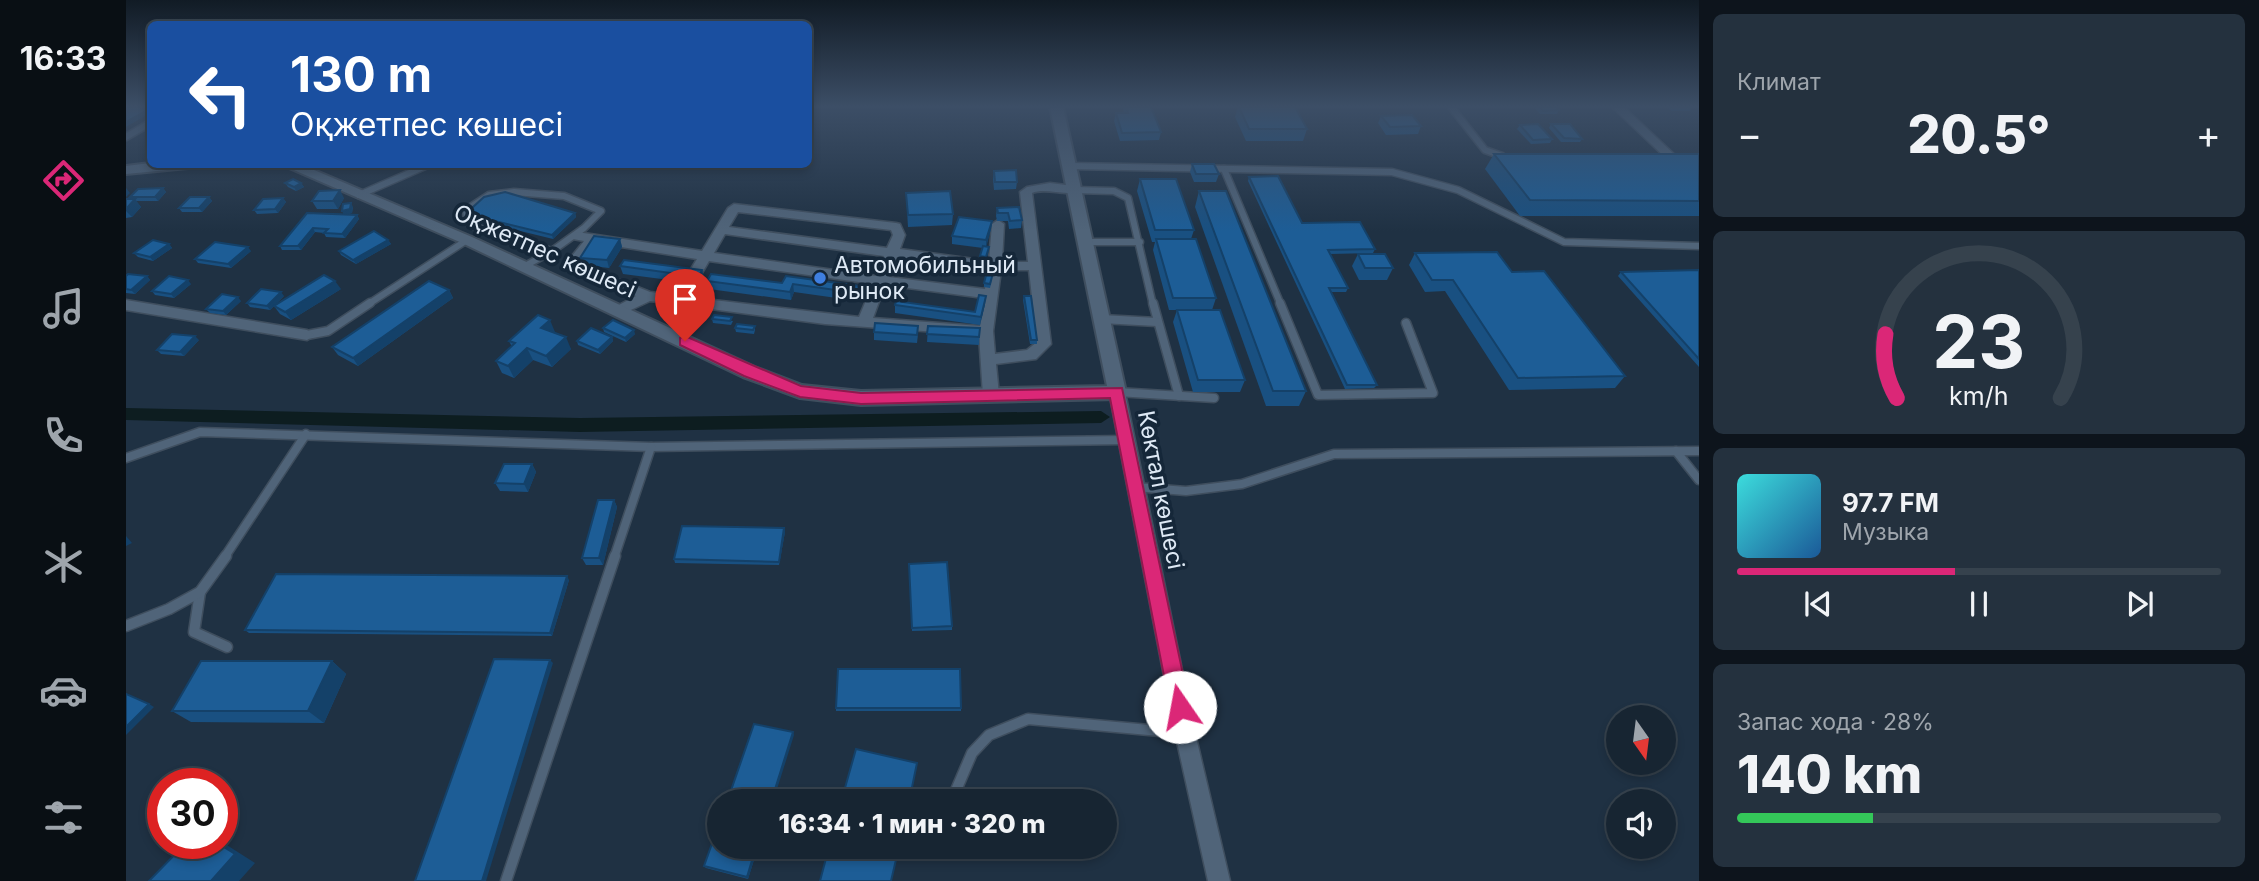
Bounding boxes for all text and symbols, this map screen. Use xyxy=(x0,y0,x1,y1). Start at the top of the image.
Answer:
text: 16:33 xyxy=(20,39,106,78)
text: 130 m xyxy=(290,45,432,104)
icon: left xyxy=(175,49,266,140)
text: Климат xyxy=(1737,68,1821,96)
text: 20.5° xyxy=(1907,103,2051,166)
text: Оқжетпес көшесі xyxy=(290,105,563,144)
text: − xyxy=(1737,111,1762,157)
text: + xyxy=(2196,111,2221,157)
icon: directions xyxy=(39,156,88,205)
street label: Оқжетпес көшесі xyxy=(450,198,640,304)
place label: Автомобильный рынок xyxy=(834,251,1016,305)
pin xyxy=(655,269,715,341)
marker: Автомобильный рынок xyxy=(812,270,828,286)
icon: arrive xyxy=(666,280,704,318)
icon: music xyxy=(39,284,88,333)
text: 23 xyxy=(1933,298,2025,387)
text: km/h xyxy=(1949,381,2009,411)
street label: Көктал көшесі xyxy=(1132,408,1190,572)
icon: phone xyxy=(39,411,88,460)
text: 97.7 FM xyxy=(1842,487,1939,518)
text: Музыка xyxy=(1842,518,1929,546)
icon: climate xyxy=(39,538,88,587)
icon: previous xyxy=(1799,585,1837,623)
icon: pause xyxy=(1960,585,1998,623)
icon: next xyxy=(2121,585,2159,623)
icon: car xyxy=(39,666,88,715)
position arrow xyxy=(1143,670,1217,744)
north arrow xyxy=(1606,705,1676,775)
map controls xyxy=(1606,705,1676,859)
text: Запас хода · 28% xyxy=(1737,708,1934,736)
text: 140 km xyxy=(1737,743,1922,806)
speed limit sign: 30 xyxy=(147,768,238,859)
button: sound xyxy=(1606,789,1676,859)
icon: filters xyxy=(39,793,88,842)
text: 16:34 · 1 мин · 320 m xyxy=(778,808,1046,839)

